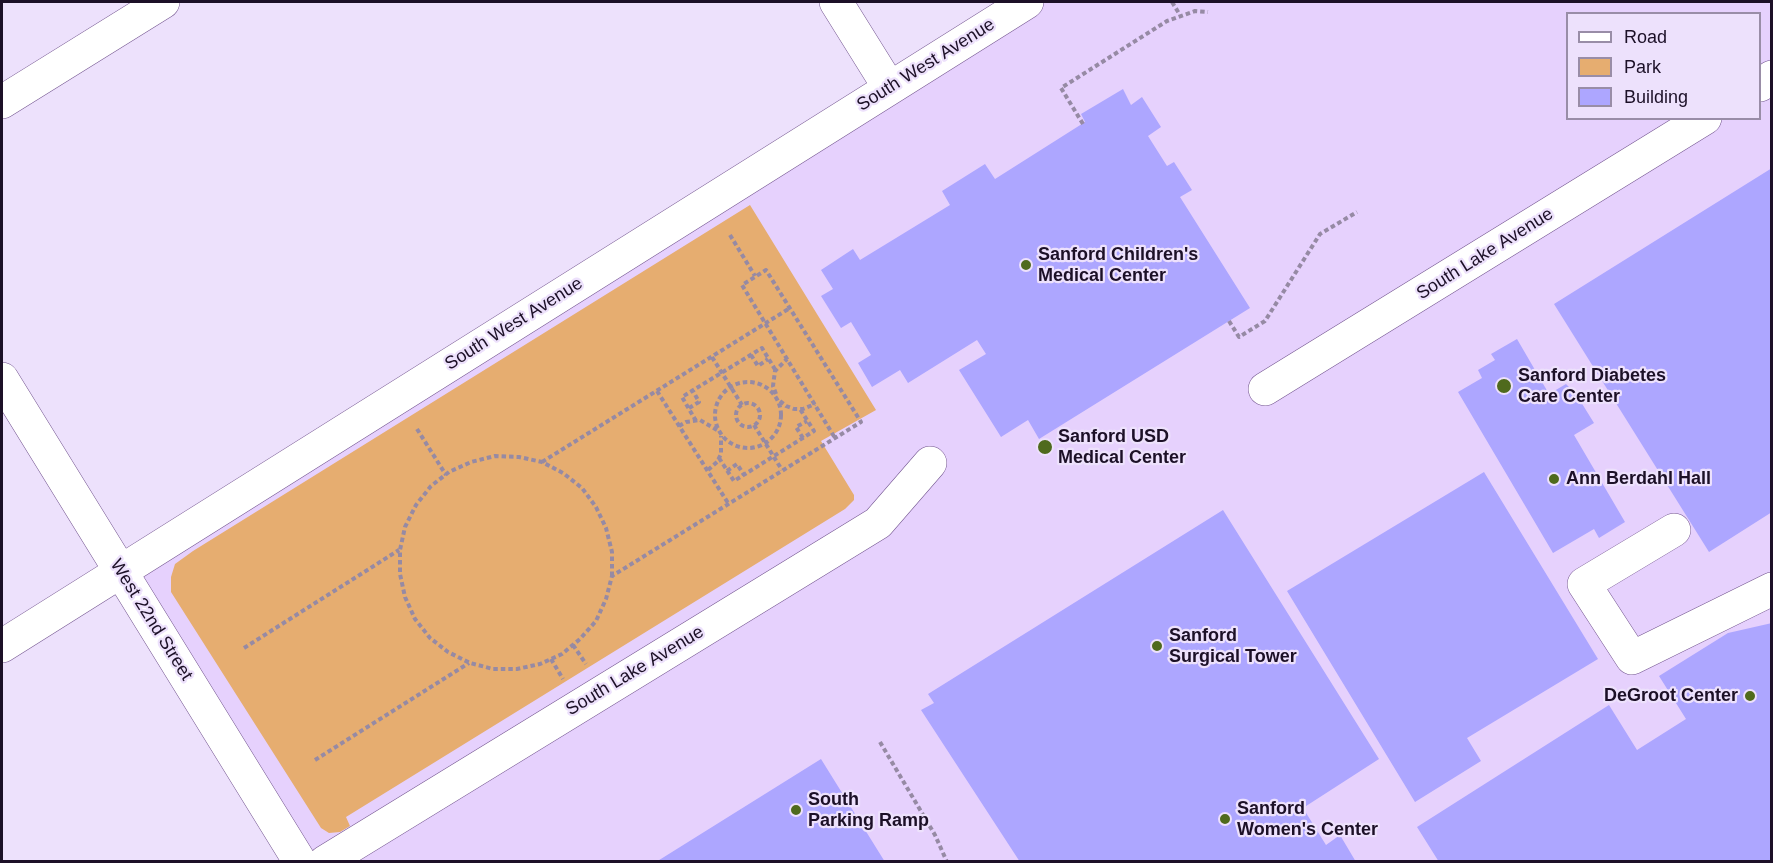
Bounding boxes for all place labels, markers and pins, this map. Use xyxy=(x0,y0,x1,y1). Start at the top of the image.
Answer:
place label: Sanford Children's Medical Center xyxy=(1038,244,1198,286)
marker: Sanford Children's Medical Center xyxy=(1019,258,1033,272)
place label: Sanford Diabetes Care Center xyxy=(1518,365,1666,407)
marker: Sanford Diabetes Care Center xyxy=(1495,377,1513,395)
place label: Sanford USD Medical Center xyxy=(1058,426,1186,468)
marker: Sanford USD Medical Center xyxy=(1036,438,1054,456)
place label: Ann Berdahl Hall xyxy=(1566,468,1711,490)
marker: Ann Berdahl Hall xyxy=(1547,472,1561,486)
place label: Sanford Surgical Tower xyxy=(1169,625,1297,668)
marker: Sanford Surgical Tower xyxy=(1150,639,1164,653)
place label: DeGroot Center xyxy=(1604,685,1738,707)
marker: DeGroot Center xyxy=(1743,689,1757,703)
place label: South Parking Ramp xyxy=(808,789,929,832)
place label: Sanford Women's Center xyxy=(1237,798,1378,840)
marker: South Parking Ramp xyxy=(789,803,803,817)
marker: Sanford Women's Center xyxy=(1218,812,1232,826)

